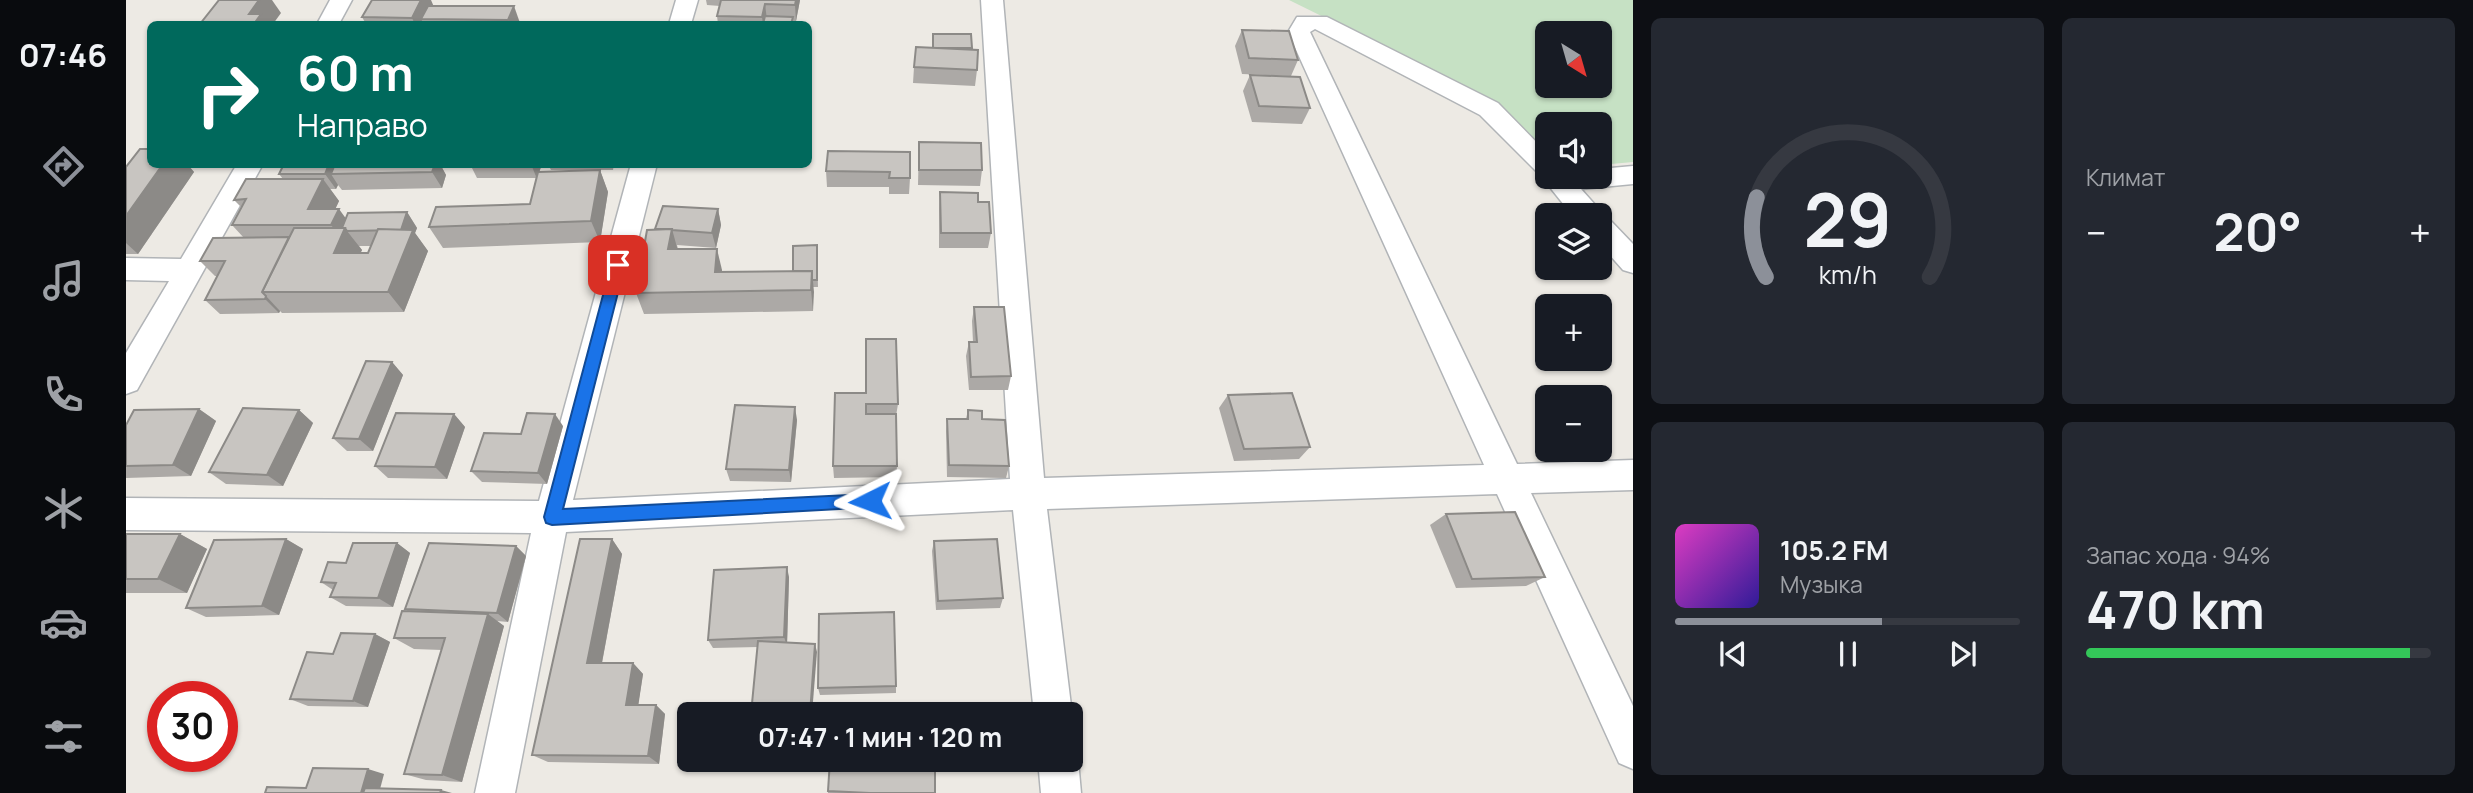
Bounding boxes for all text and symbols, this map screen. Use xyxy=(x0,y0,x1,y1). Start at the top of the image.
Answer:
north arrow xyxy=(1535,21,1612,98)
map controls xyxy=(1535,21,1612,462)
text: 07:46 xyxy=(19,33,107,77)
text: 60 m xyxy=(297,39,414,106)
icon: right xyxy=(182,49,273,140)
text: Направо xyxy=(297,103,428,147)
button: sound xyxy=(1535,112,1612,189)
icon: directions xyxy=(39,142,88,191)
text: Климат xyxy=(2086,161,2165,193)
text: 29 xyxy=(1803,169,1892,269)
text: 20° xyxy=(2214,196,2302,267)
button: layers xyxy=(1535,203,1612,280)
text: − xyxy=(2086,206,2107,258)
text: + xyxy=(2409,206,2431,258)
pin xyxy=(588,235,648,295)
icon: arrive xyxy=(599,246,637,284)
icon: music xyxy=(39,256,88,305)
text: km/h xyxy=(1818,257,1877,292)
button: + xyxy=(1535,294,1612,371)
icon: phone xyxy=(39,370,88,419)
button: − xyxy=(1535,385,1612,462)
position arrow xyxy=(833,464,907,538)
icon: climate xyxy=(39,484,88,533)
text: 105.2 FM xyxy=(1780,532,1888,568)
text: Запас хода · 94% xyxy=(2086,539,2270,571)
text: Музыка xyxy=(1780,568,1863,600)
text: 470 km xyxy=(2086,574,2265,645)
icon: car xyxy=(39,598,88,647)
icon: previous xyxy=(1714,635,1752,673)
icon: pause xyxy=(1829,635,1867,673)
icon: next xyxy=(1944,635,1982,673)
speed limit sign: 30 xyxy=(147,681,238,772)
icon: filters xyxy=(39,712,88,761)
text: 07:47 · 1 мин · 120 m xyxy=(758,719,1002,755)

